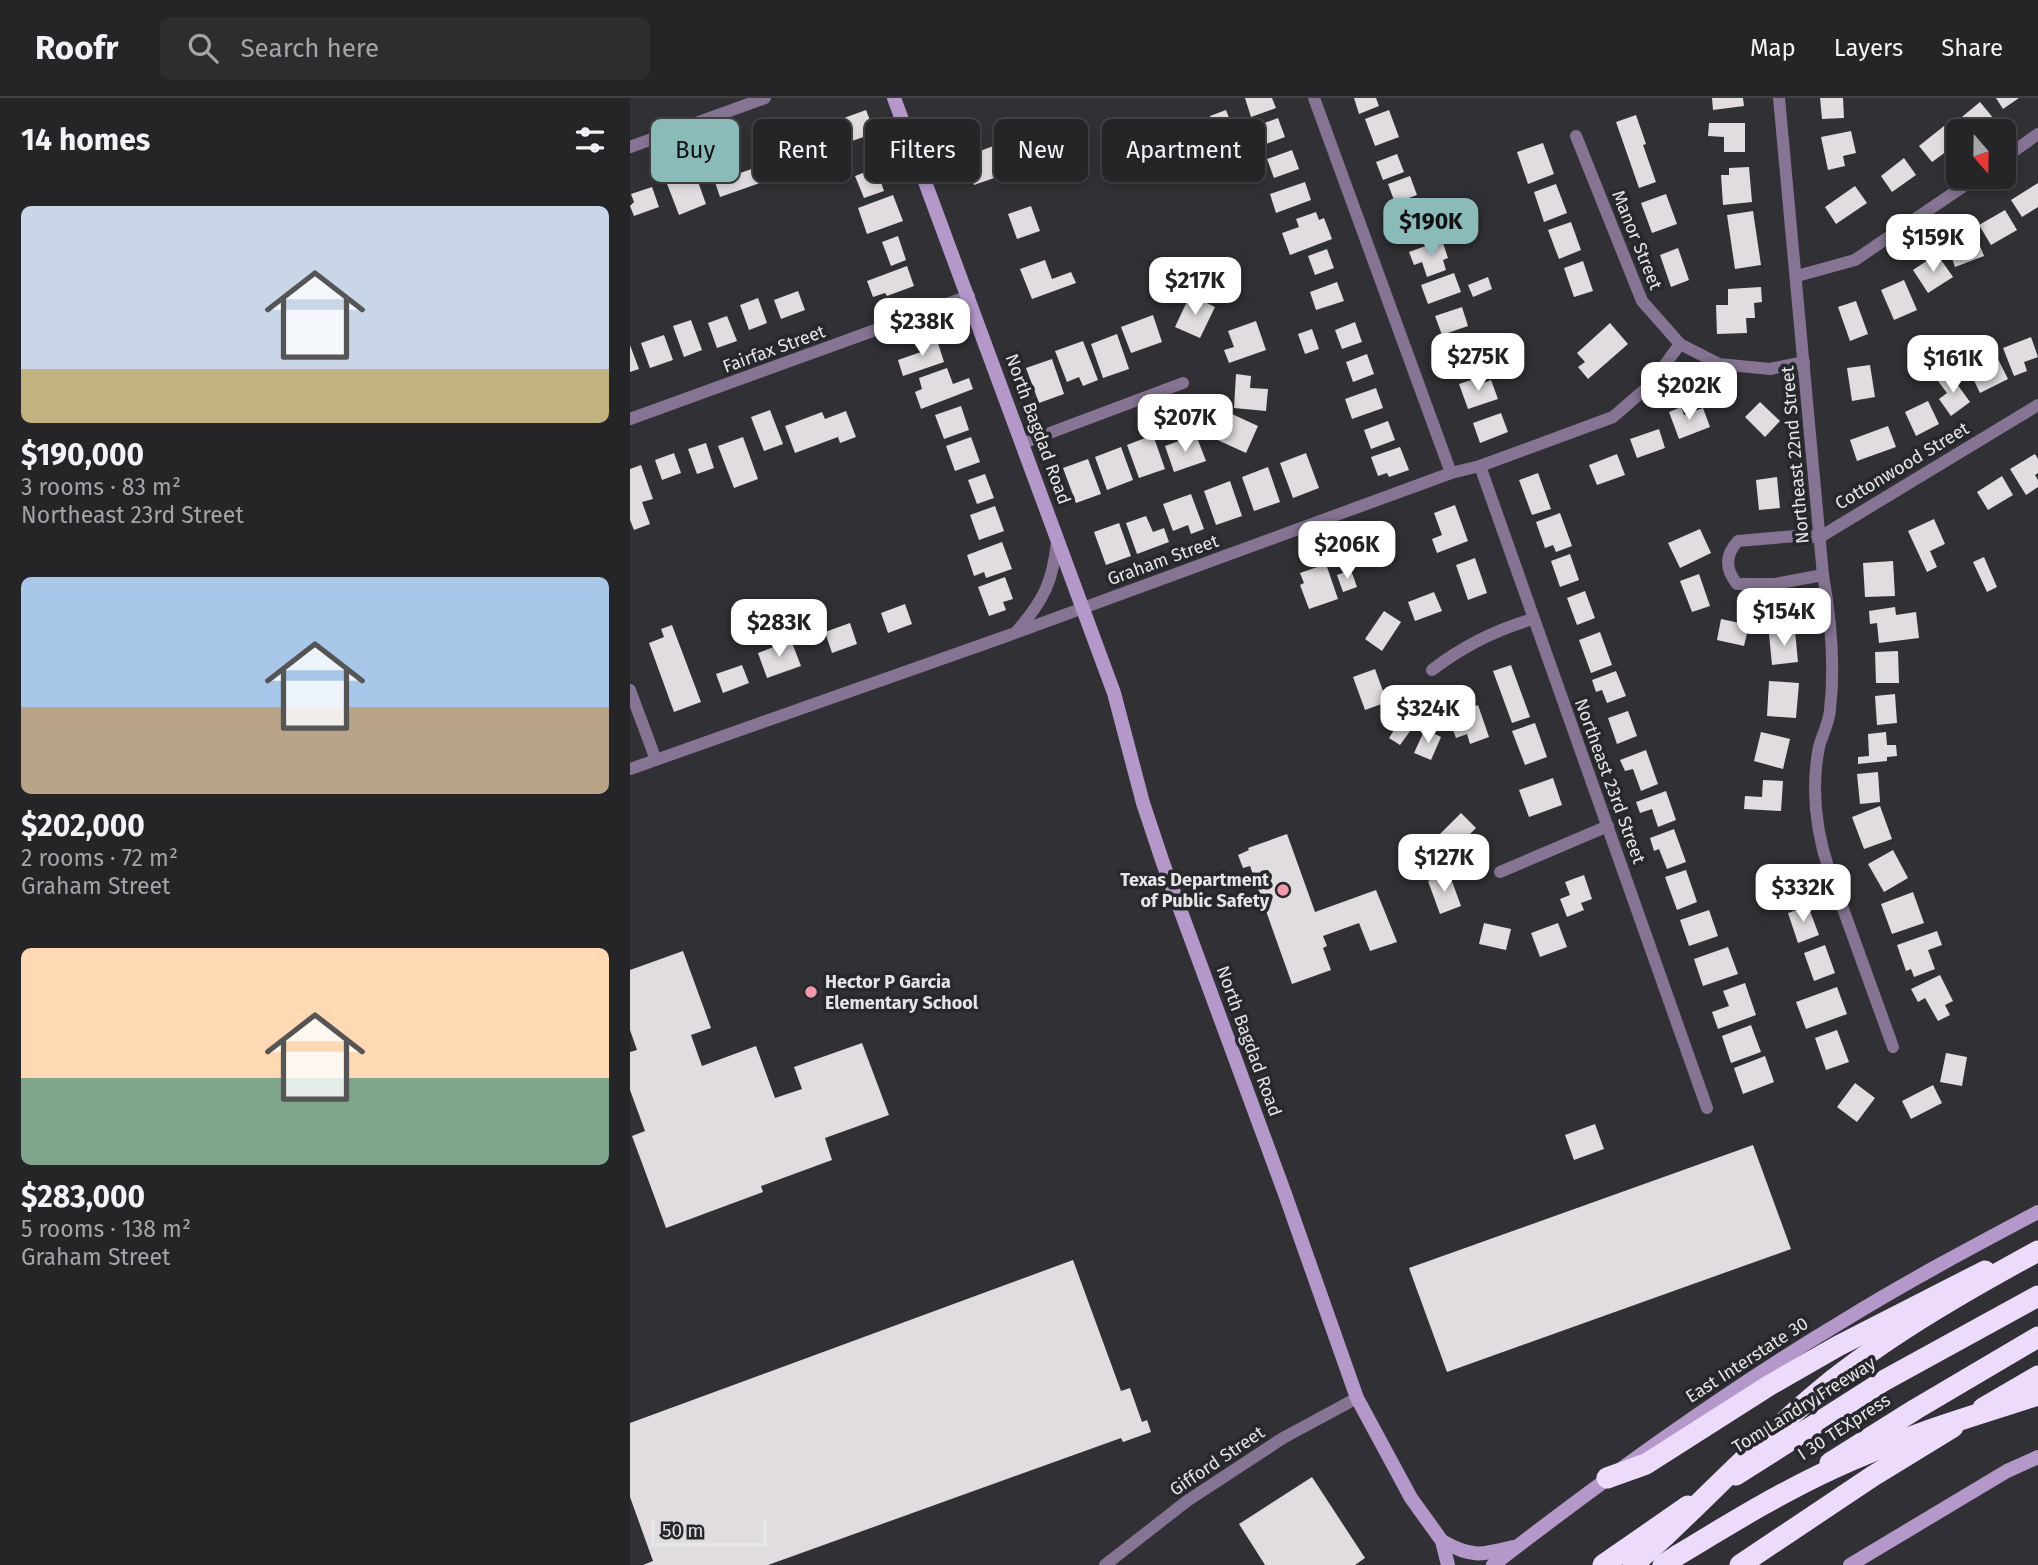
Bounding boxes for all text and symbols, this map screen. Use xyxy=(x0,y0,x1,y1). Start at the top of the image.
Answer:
search box xyxy=(160,17,650,80)
text: Roofr xyxy=(35,28,118,68)
icon: search xyxy=(184,29,222,67)
text: Search here xyxy=(240,33,379,64)
text: Map xyxy=(1750,34,1796,62)
text: Layers xyxy=(1834,34,1903,62)
text: Share xyxy=(1941,34,2003,62)
chip: Buy xyxy=(651,119,739,182)
chip: Rent xyxy=(753,119,851,182)
chip: Filters xyxy=(865,119,980,182)
chip: New xyxy=(994,119,1088,182)
chip: Apartment xyxy=(1102,119,1265,182)
north arrow xyxy=(1946,119,2016,189)
map controls xyxy=(1946,119,2016,189)
icon: filters xyxy=(571,121,609,159)
text: 14 homes xyxy=(21,122,150,158)
street label: Manor Street xyxy=(1607,187,1667,293)
pin: $190K xyxy=(1382,198,1480,258)
text: $190K xyxy=(1399,207,1463,235)
pin: $159K xyxy=(1884,214,1982,274)
text: $159K xyxy=(1902,223,1964,251)
icon: home xyxy=(252,252,378,378)
pin: $217K xyxy=(1146,258,1244,317)
text: $217K xyxy=(1165,266,1225,294)
pin: $238K xyxy=(873,299,971,358)
text: $238K xyxy=(890,307,954,335)
street label: Fairfax Street xyxy=(720,320,829,378)
pin: $275K xyxy=(1429,334,1527,393)
pin: $161K xyxy=(1904,336,2002,395)
text: $275K xyxy=(1447,342,1509,370)
text: $161K xyxy=(1923,344,1983,372)
street label: North Bagdad Road xyxy=(1001,351,1075,507)
pin: $202K xyxy=(1640,362,1738,422)
street label: Northeast 22nd Street xyxy=(1776,365,1814,545)
text: $202K xyxy=(1657,371,1721,399)
pin: $207K xyxy=(1136,394,1234,454)
text: $207K xyxy=(1154,403,1216,431)
street label: Cottonwood Street xyxy=(1831,417,1973,515)
text: $190,000 xyxy=(21,437,144,473)
text: 3 rooms · 83 m² xyxy=(21,473,181,501)
text: Northeast 23rd Street xyxy=(21,501,244,529)
pin: $206K xyxy=(1298,522,1396,581)
street label: Graham Street xyxy=(1104,530,1222,590)
text: $206K xyxy=(1314,530,1380,558)
pin: $154K xyxy=(1735,588,1833,648)
text: $154K xyxy=(1753,597,1815,625)
pin: $283K xyxy=(730,600,828,659)
text: $283K xyxy=(747,608,811,636)
icon: home xyxy=(252,623,378,749)
pin: $324K xyxy=(1379,686,1477,745)
text: $324K xyxy=(1396,694,1460,722)
street label: Northeast 23rd Street xyxy=(1570,695,1650,867)
text: $202,000 xyxy=(21,808,145,844)
pin: $127K xyxy=(1395,834,1493,894)
text: $127K xyxy=(1414,843,1474,871)
text: 2 rooms · 72 m² xyxy=(21,844,178,872)
pin: $332K xyxy=(1754,864,1852,924)
place label: Texas Department of Public Safety xyxy=(1120,869,1270,912)
text: Graham Street xyxy=(21,872,170,900)
text: $332K xyxy=(1772,873,1834,901)
marker: Texas Department of Public Safety xyxy=(1275,882,1291,898)
street label: North Bagdad Road xyxy=(1212,963,1286,1119)
place label: Hector P Garcia Elementary School xyxy=(825,971,979,1014)
marker: Hector P Garcia Elementary School xyxy=(803,984,819,1000)
icon: home xyxy=(252,994,378,1120)
text: $283,000 xyxy=(21,1179,145,1215)
text: 5 rooms · 138 m² xyxy=(21,1215,191,1243)
text: Graham Street xyxy=(21,1243,170,1271)
street label: East Interstate 30 xyxy=(1682,1312,1812,1408)
street label: Tom Landry Freeway xyxy=(1728,1352,1880,1458)
street label: I 30 TEXpress xyxy=(1794,1389,1894,1465)
street label: Gifford Street xyxy=(1165,1421,1269,1501)
scale bar xyxy=(651,1516,766,1548)
text: 50 m xyxy=(662,1519,703,1542)

